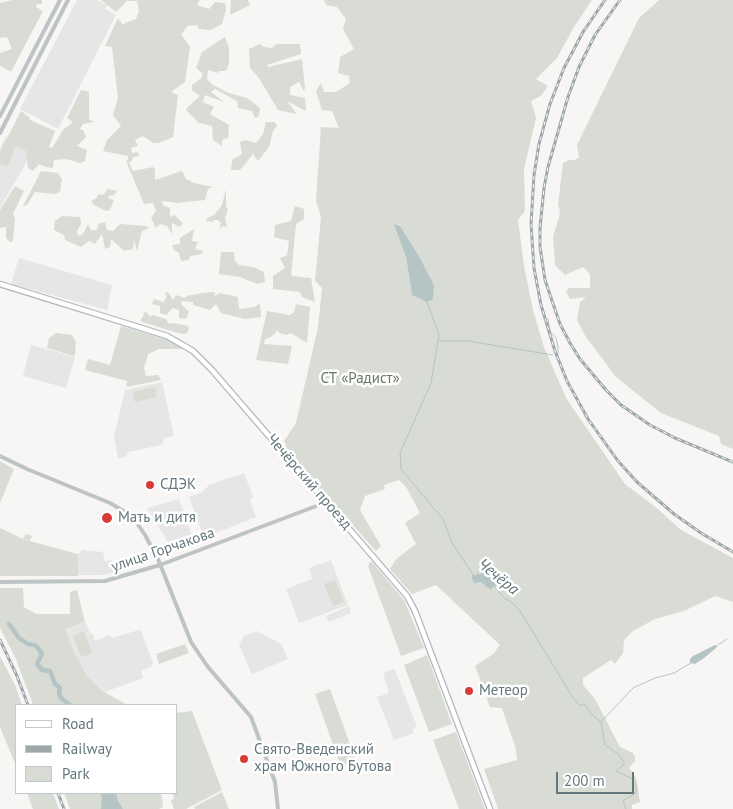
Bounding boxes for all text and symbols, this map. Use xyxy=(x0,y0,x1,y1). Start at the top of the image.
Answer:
park label: СТ «Радист» xyxy=(320,370,400,388)
street label: Чечёрский проезд xyxy=(263,431,355,533)
place label: СДЭК xyxy=(160,476,196,494)
marker: СДЭК xyxy=(144,479,156,491)
place label: Мать и дитя xyxy=(118,509,196,527)
marker: Мать и дитя xyxy=(100,511,114,525)
street label: улица Горчакова xyxy=(109,524,217,576)
water label: Чечёра xyxy=(474,555,522,599)
place label: Метеор xyxy=(479,682,528,700)
marker: Метеор xyxy=(463,685,475,697)
legend xyxy=(15,704,178,794)
text: Road xyxy=(62,714,94,733)
text: Railway xyxy=(62,739,112,758)
place label: Свято-Введенский храм Южного Бутова xyxy=(254,741,392,776)
marker: Свято-Введенский храм Южного Бутова xyxy=(238,753,250,765)
scale bar xyxy=(558,762,636,794)
text: Park xyxy=(62,764,90,783)
text: 200 m xyxy=(564,771,605,790)

